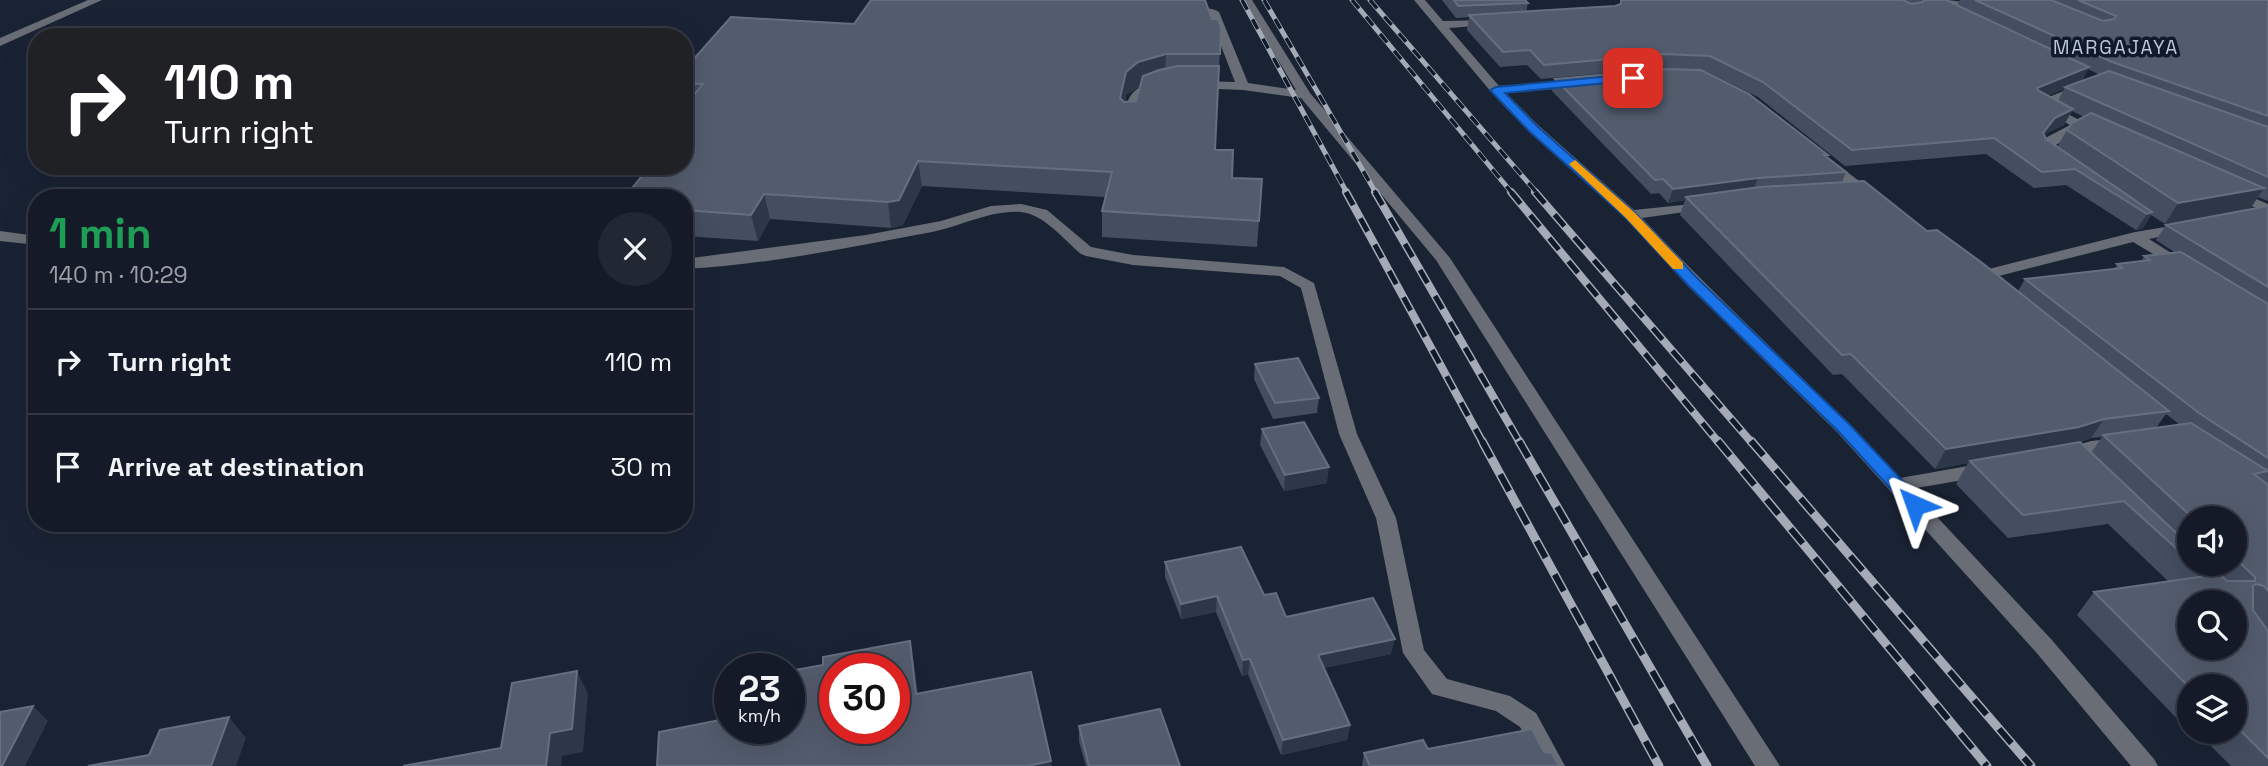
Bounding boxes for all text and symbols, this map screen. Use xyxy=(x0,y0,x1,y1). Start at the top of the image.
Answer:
district label: MARGAJAYA xyxy=(2053,35,2179,60)
pin xyxy=(1603,48,1663,108)
text: 110 m xyxy=(164,51,294,113)
icon: right xyxy=(49,56,140,147)
icon: arrive xyxy=(1614,59,1652,97)
text: Turn right xyxy=(164,112,314,152)
text: 1 min xyxy=(49,207,152,260)
button: close xyxy=(598,212,672,286)
text: 140 m · 10:29 xyxy=(49,260,188,290)
icon: right xyxy=(49,343,87,381)
text: Turn right xyxy=(108,345,232,379)
text: 110 m xyxy=(605,345,672,379)
icon: arrive xyxy=(49,448,87,486)
text: Arrive at destination xyxy=(108,450,365,484)
text: 30 m xyxy=(611,450,672,484)
position arrow xyxy=(1878,468,1952,542)
map controls xyxy=(2177,506,2247,744)
button: sound xyxy=(2177,506,2247,576)
button: search xyxy=(2177,590,2247,660)
speed limit sign: 30 xyxy=(819,653,910,744)
text: 23 xyxy=(738,667,781,711)
button: layers xyxy=(2177,674,2247,744)
text: km/h xyxy=(738,704,781,727)

